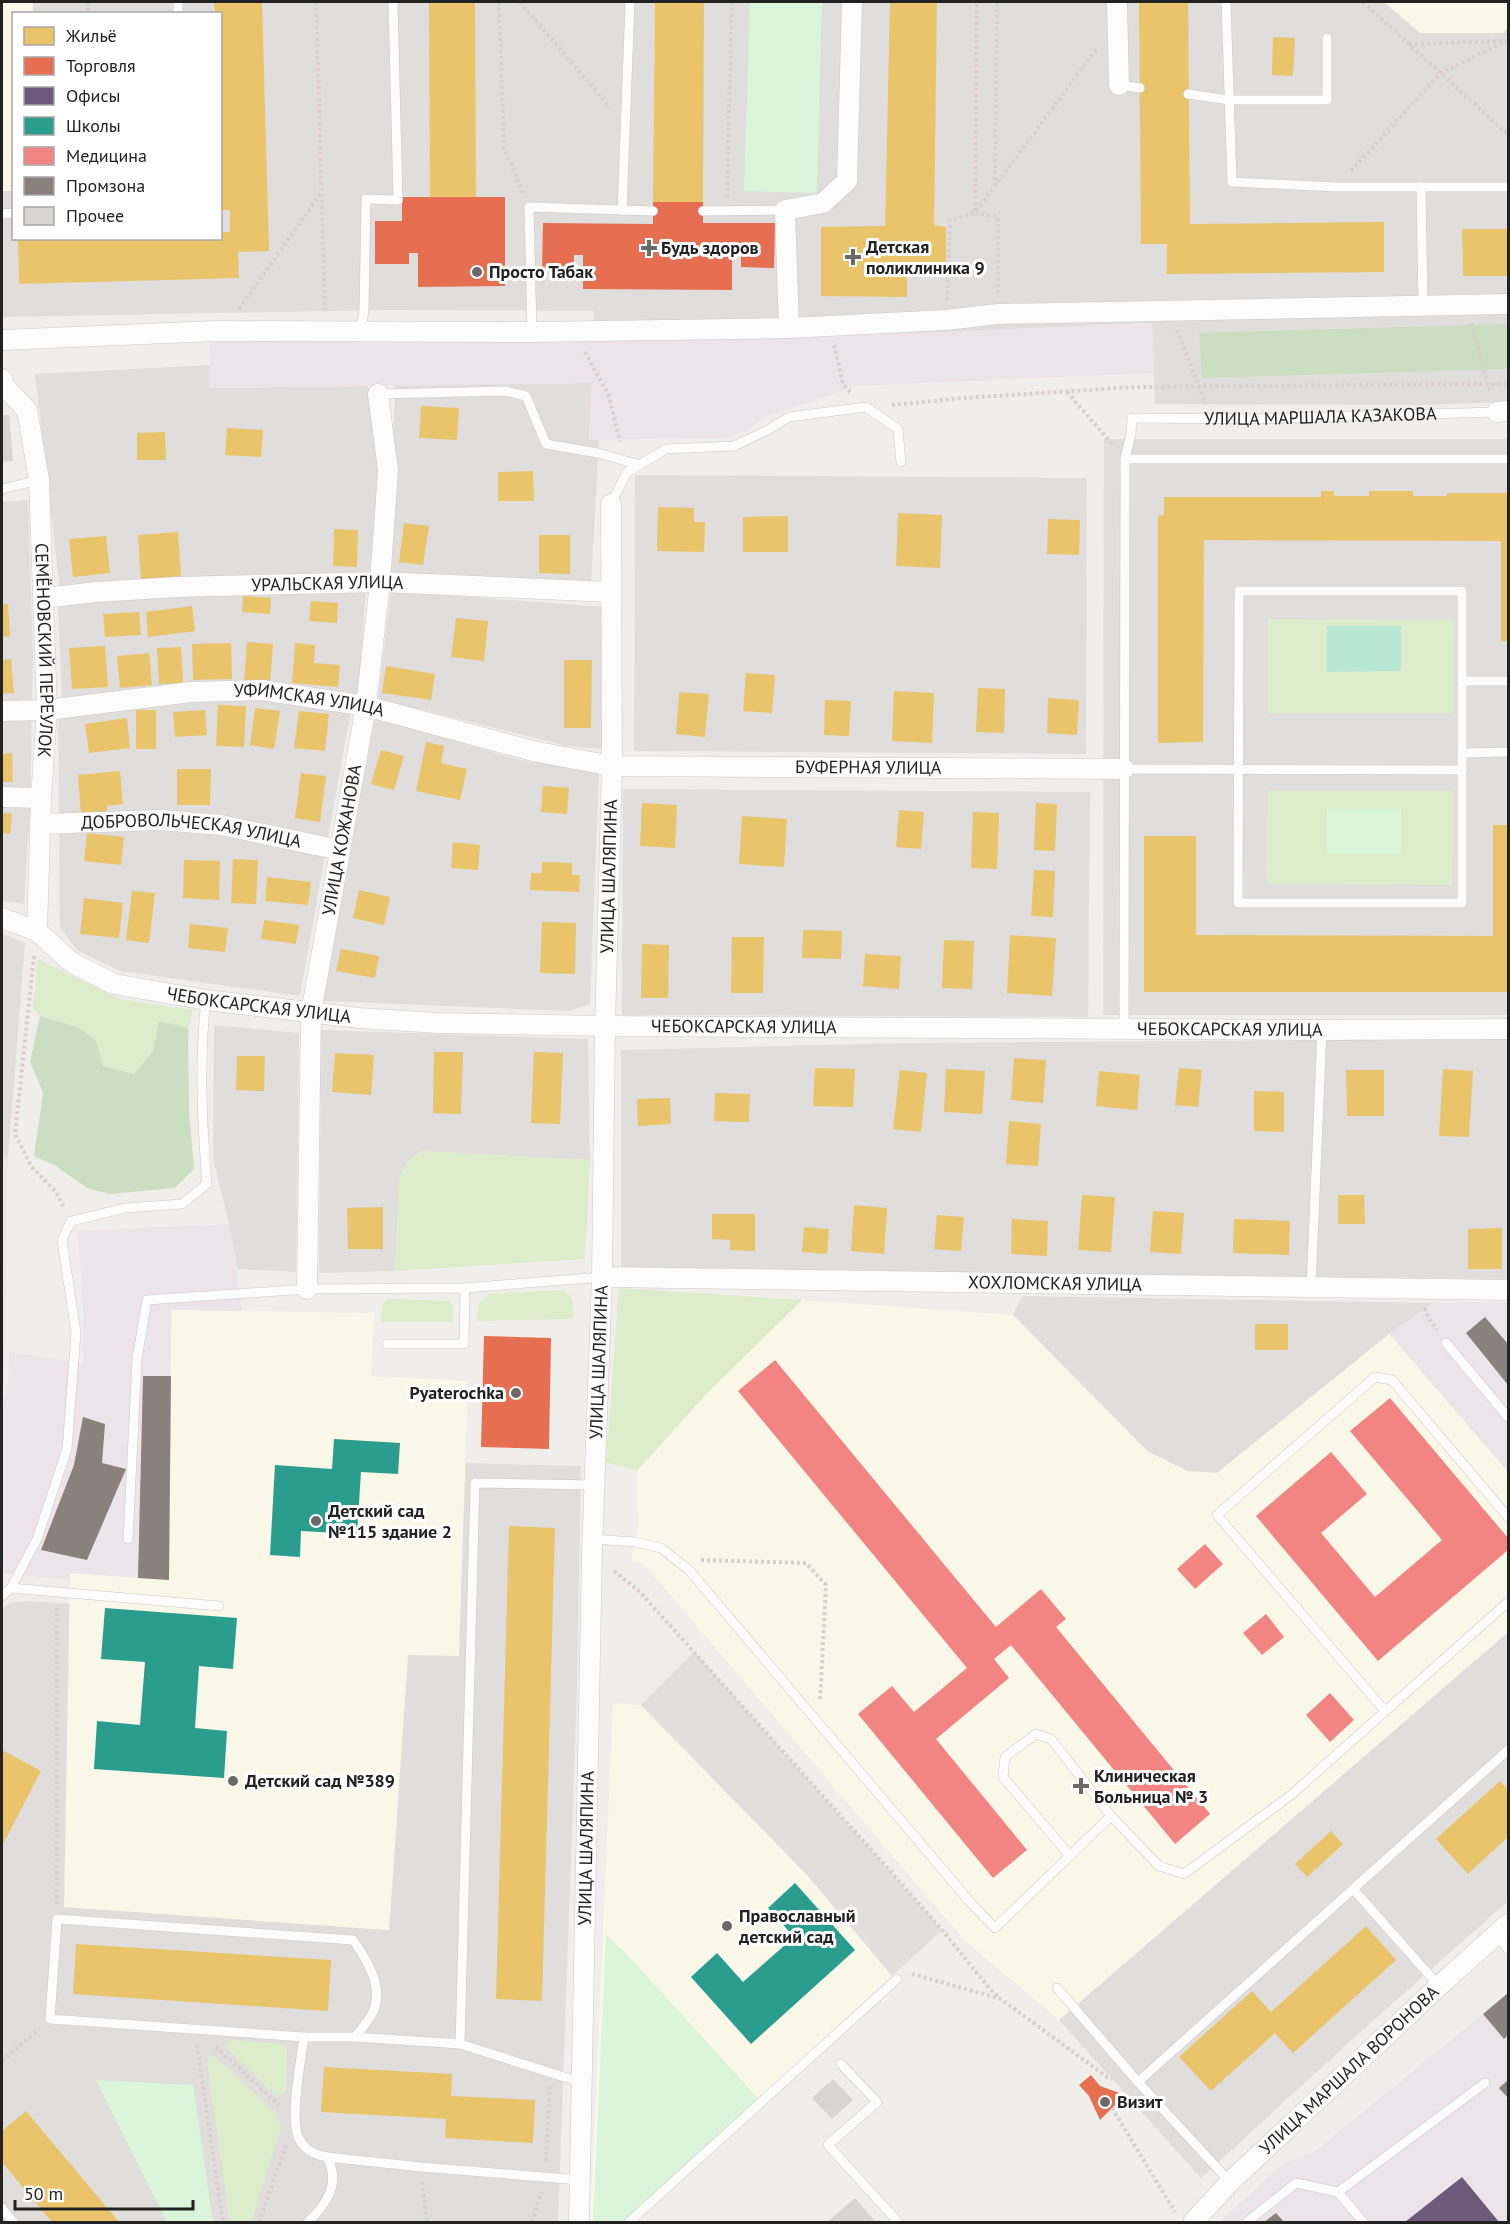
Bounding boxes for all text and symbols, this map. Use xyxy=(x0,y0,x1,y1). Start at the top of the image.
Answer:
legend xyxy=(12,12,222,240)
text: Жильё xyxy=(65,24,117,47)
text: Торговля xyxy=(66,54,136,77)
text: Офисы xyxy=(66,84,120,107)
text: Школы xyxy=(66,114,121,137)
text: Медицина xyxy=(66,144,147,167)
text: Промзона xyxy=(66,174,145,197)
text: Прочее xyxy=(66,204,124,227)
place label: Детская поликлиника 9 xyxy=(866,235,985,279)
place label: Будь здоров xyxy=(661,236,759,259)
marker: Будь здоров xyxy=(642,241,656,255)
marker: Детская поликлиника 9 xyxy=(844,248,862,266)
place label: Просто Табак xyxy=(489,260,593,283)
marker: Просто Табак xyxy=(470,265,484,279)
street label: УЛИЦА МАРШАЛА КАЗАКОВА xyxy=(1204,402,1437,430)
street label: СЕМЁНОВСКИЙ ПЕРЕУЛОК xyxy=(30,543,59,758)
street label: УРАЛЬСКАЯ УЛИЦА xyxy=(251,570,405,596)
street label: УФИМСКАЯ УЛИЦА xyxy=(233,677,388,722)
street label: БУФЕРНАЯ УЛИЦА xyxy=(795,755,942,779)
street label: УЛИЦА КОЖАНОВА xyxy=(317,762,366,917)
street label: УЛИЦА ШАЛЯПИНА xyxy=(595,798,622,954)
street label: ДОБРОВОЛЬЧЕСКАЯ УЛИЦА xyxy=(81,808,304,853)
street label: ЧЕБОКСАРСКАЯ УЛИЦА xyxy=(165,981,353,1028)
street label: ЧЕБОКСАРСКАЯ УЛИЦА xyxy=(651,1014,837,1038)
street label: ЧЕБОКСАРСКАЯ УЛИЦА xyxy=(1137,1017,1323,1041)
street label: ХОХЛОМСКАЯ УЛИЦА xyxy=(968,1270,1143,1296)
street label: УЛИЦА ШАЛЯПИНА xyxy=(584,1284,613,1440)
place label: Pyaterochka xyxy=(409,1381,504,1404)
marker: Pyaterochka xyxy=(509,1386,523,1400)
place label: Детский сад №115 здание 2 xyxy=(328,1499,452,1543)
marker: Детский сад №115 здание 2 xyxy=(309,1514,323,1528)
place label: Клиническая Больница № 3 xyxy=(1094,1764,1208,1808)
place label: Детский сад №389 xyxy=(245,1769,395,1792)
street label: УЛИЦА ШАЛЯПИНА xyxy=(573,1770,599,1925)
marker: Детский сад №389 xyxy=(226,1774,240,1788)
marker: Клиническая Больница № 3 xyxy=(1072,1777,1090,1795)
place label: Православный детский сад xyxy=(738,1904,855,1948)
marker: Православный детский сад xyxy=(720,1919,734,1933)
street label: УЛИЦА МАРШАЛА ВОРОНОВА xyxy=(1255,1980,1444,2159)
place label: Визит xyxy=(1117,2090,1163,2113)
marker: Визит xyxy=(1098,2095,1112,2109)
scale bar xyxy=(15,2173,194,2211)
text: 50 m xyxy=(24,2182,63,2205)

